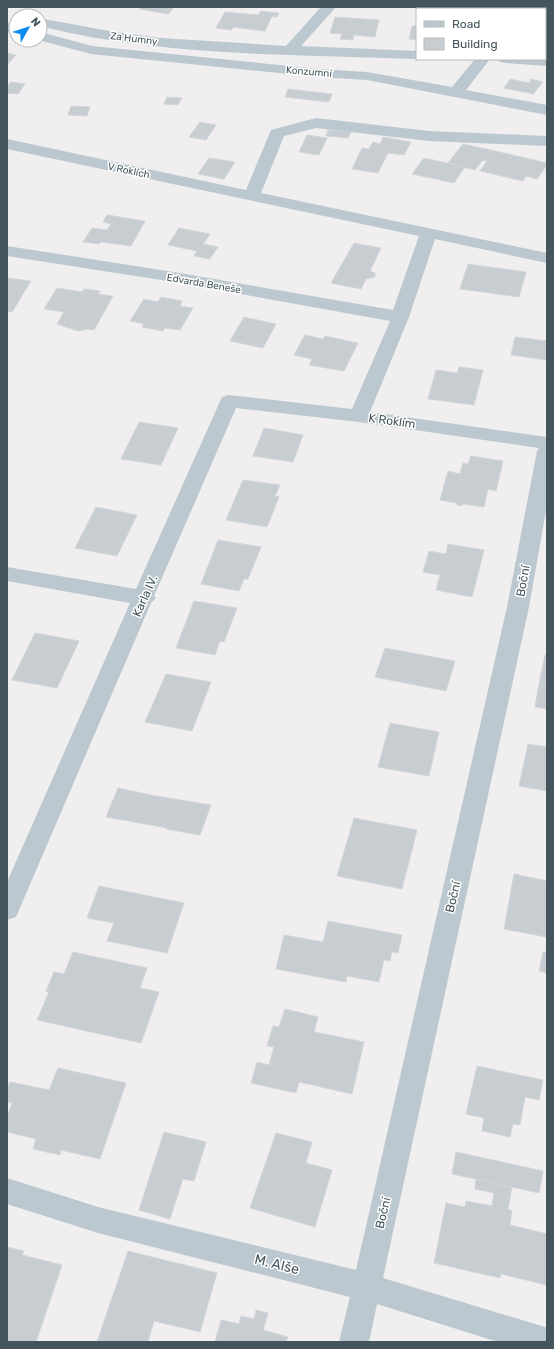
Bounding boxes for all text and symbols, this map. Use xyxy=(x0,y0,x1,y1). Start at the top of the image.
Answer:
north arrow xyxy=(8,8,48,48)
legend xyxy=(416,8,546,60)
text: N xyxy=(28,15,43,29)
text: Road xyxy=(452,17,480,31)
street label: Za Humny xyxy=(110,30,159,48)
text: Building xyxy=(452,37,498,51)
street label: Konzumní xyxy=(285,64,333,80)
street label: V Roklích xyxy=(107,161,151,181)
street label: Edvarda Beneše xyxy=(166,272,242,296)
street label: K Roklím xyxy=(368,411,416,431)
street label: Boční xyxy=(513,563,533,598)
street label: Karla IV. xyxy=(130,573,160,619)
street label: Boční xyxy=(443,879,464,914)
street label: Boční xyxy=(373,1195,394,1230)
street label: M. Alše xyxy=(253,1251,301,1278)

